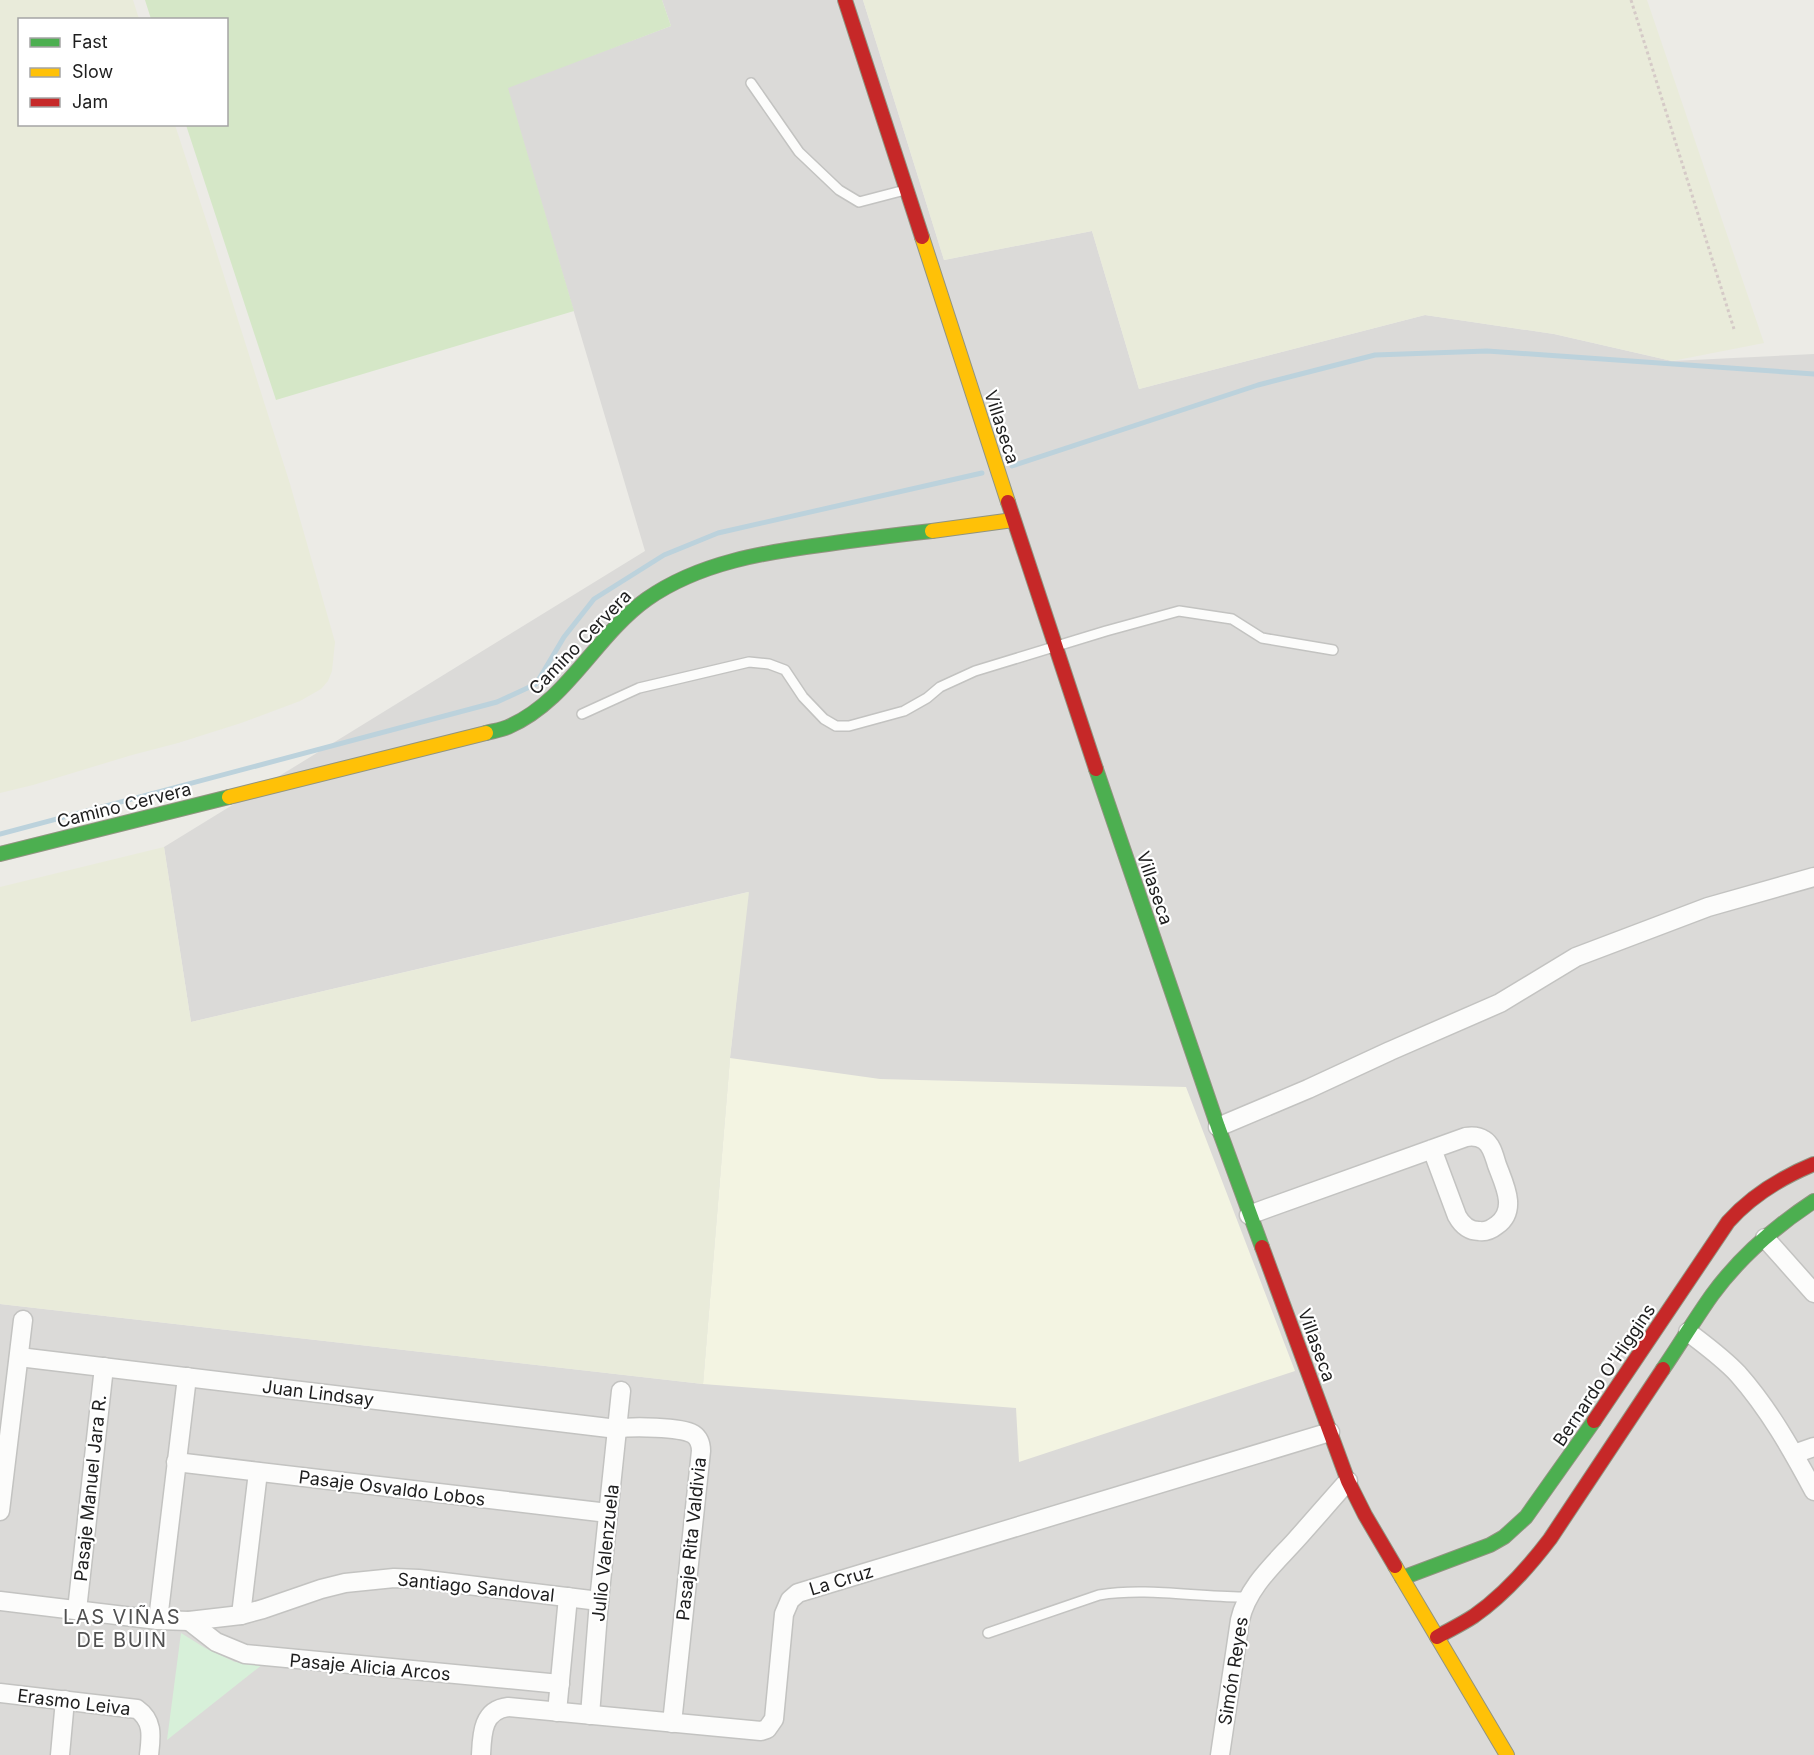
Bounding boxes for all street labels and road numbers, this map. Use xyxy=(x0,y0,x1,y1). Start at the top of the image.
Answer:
street label: Villaseca xyxy=(980,388,1024,466)
street label: Camino Cervera xyxy=(525,585,635,699)
street label: Camino Cervera xyxy=(55,778,193,832)
street label: Villaseca xyxy=(1133,849,1177,927)
street label: Bernardo O'Higgins xyxy=(1549,1300,1659,1450)
street label: Villaseca xyxy=(1294,1306,1340,1384)
street label: Juan Lindsay xyxy=(261,1376,375,1410)
street label: Pasaje Manuel Jara R. xyxy=(70,1394,110,1582)
street label: Pasaje Rita Valdivia xyxy=(672,1456,710,1622)
street label: Pasaje Osvaldo Lobos xyxy=(297,1466,487,1510)
street label: Julio Valenzuela xyxy=(587,1483,623,1623)
street label: La Cruz xyxy=(806,1560,876,1600)
street label: Santiago Sandoval xyxy=(396,1568,556,1606)
street label: Simón Reyes xyxy=(1214,1615,1252,1727)
street label: Pasaje Alicia Arcos xyxy=(289,1649,451,1685)
street label: Erasmo Leiva xyxy=(16,1685,132,1719)

